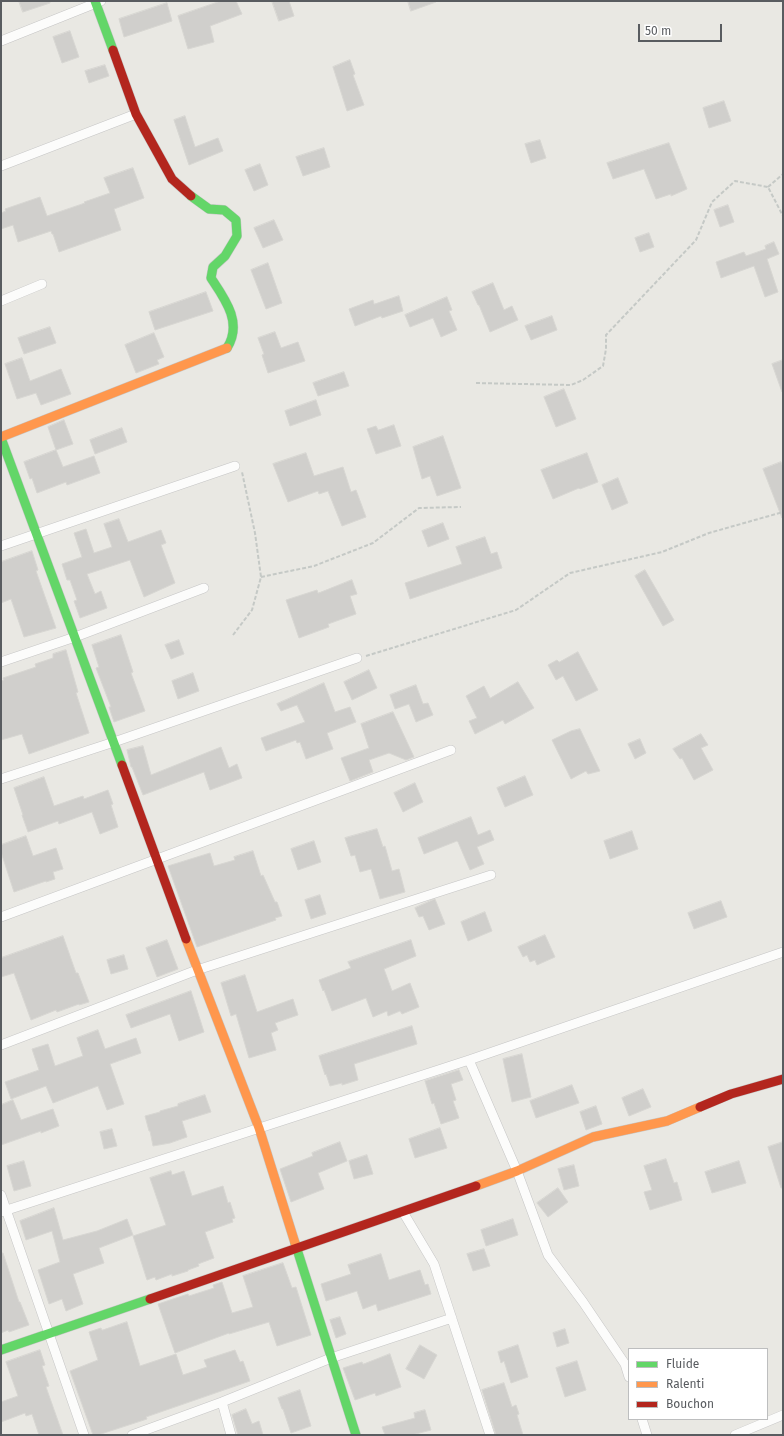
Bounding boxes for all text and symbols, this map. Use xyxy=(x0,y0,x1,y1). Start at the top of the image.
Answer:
scale bar xyxy=(640,16,724,42)
text: 50 m xyxy=(645,24,671,38)
legend xyxy=(628,1348,768,1420)
text: Fluide xyxy=(666,1357,699,1371)
text: Ralenti xyxy=(666,1377,704,1391)
text: Bouchon xyxy=(666,1397,714,1411)

